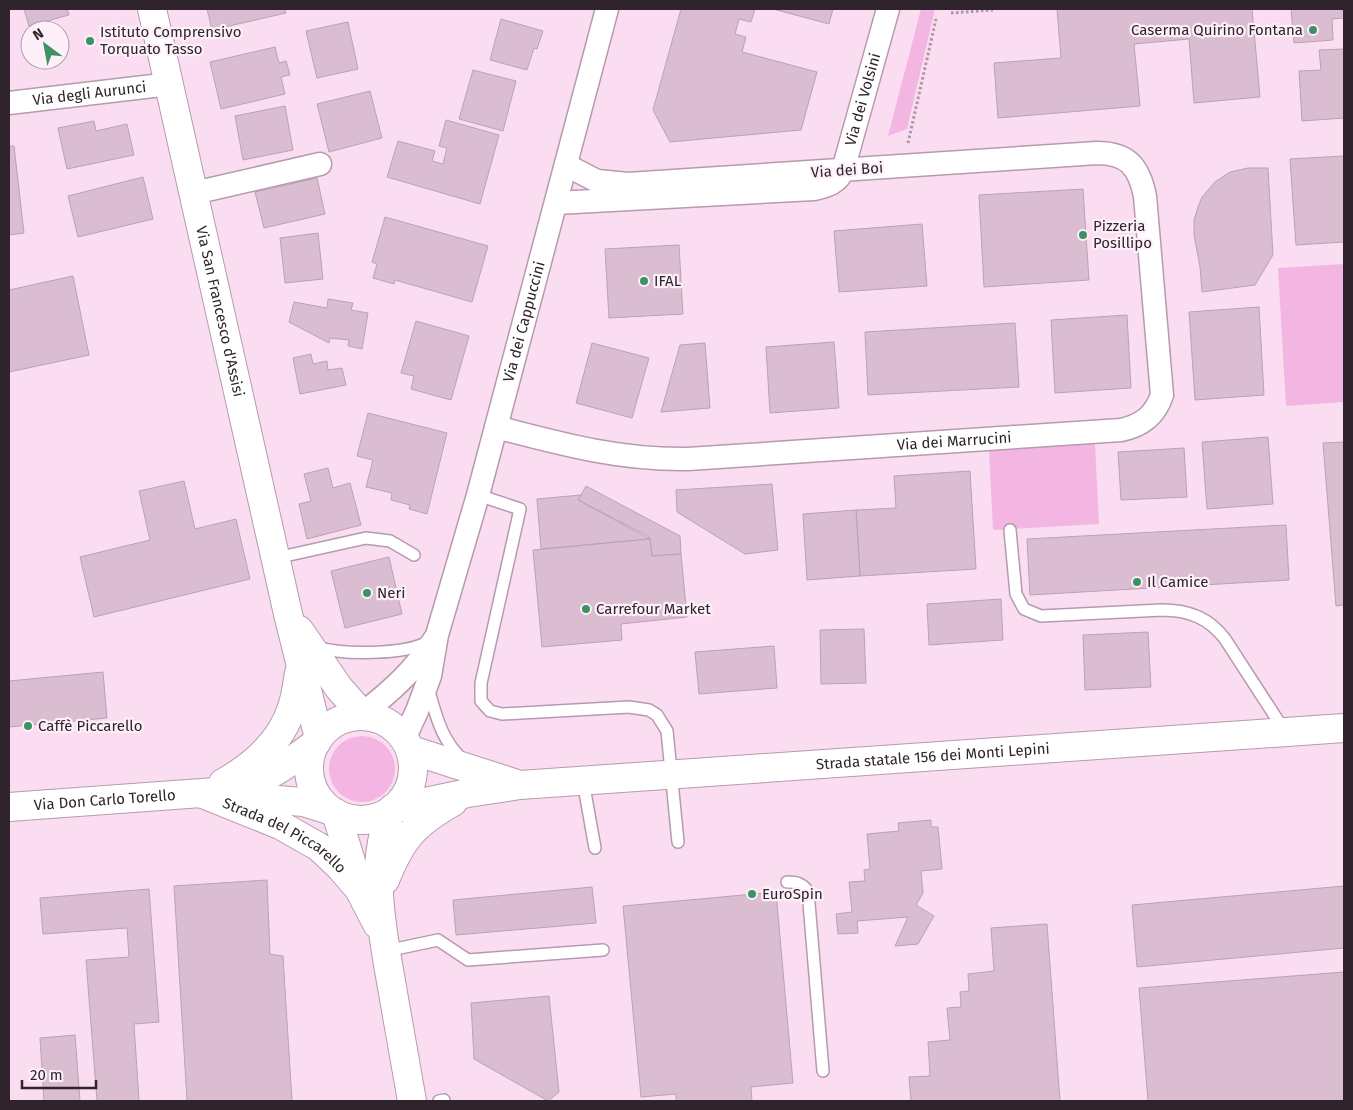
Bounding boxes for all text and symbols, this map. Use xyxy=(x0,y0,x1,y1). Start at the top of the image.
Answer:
north arrow xyxy=(20,20,70,70)
place label: Caserma Quirino Fontana xyxy=(1131,21,1303,39)
place label: Istituto Comprensivo Torquato Tasso xyxy=(100,23,241,58)
marker: Caserma Quirino Fontana xyxy=(1307,24,1319,36)
text: N xyxy=(30,25,47,44)
marker: Istituto Comprensivo Torquato Tasso xyxy=(84,35,96,47)
street label: Via dei Volsini xyxy=(841,51,884,148)
street label: Via degli Aurunci xyxy=(32,78,147,109)
street label: Via dei Boi xyxy=(810,159,884,181)
place label: Pizzeria Posillipo xyxy=(1093,217,1152,252)
street label: Via San Francesco d'Assisi xyxy=(192,224,248,399)
marker: Pizzeria Posillipo xyxy=(1077,229,1089,241)
street label: Via dei Cappuccini xyxy=(499,259,549,384)
place label: IFAL xyxy=(654,272,682,290)
marker: IFAL xyxy=(638,275,650,287)
street label: Via dei Marrucini xyxy=(896,428,1012,454)
place label: Il Camice xyxy=(1147,573,1208,591)
marker: Il Camice xyxy=(1131,576,1143,588)
place label: Neri xyxy=(377,584,405,602)
marker: Neri xyxy=(361,587,373,599)
place label: Carrefour Market xyxy=(596,600,711,618)
marker: Carrefour Market xyxy=(580,603,592,615)
place label: Caffè Piccarello xyxy=(38,717,142,735)
marker: Caffè Piccarello xyxy=(22,720,34,732)
street label: Strada statale 156 dei Monti Lepini xyxy=(815,739,1050,774)
street label: Via Don Carlo Torello xyxy=(33,786,176,814)
street label: Strada del Piccarello xyxy=(220,794,350,877)
place label: EuroSpin xyxy=(762,885,823,903)
marker: EuroSpin xyxy=(746,888,758,900)
scale bar xyxy=(22,1058,96,1090)
text: 20 m xyxy=(30,1066,63,1084)

